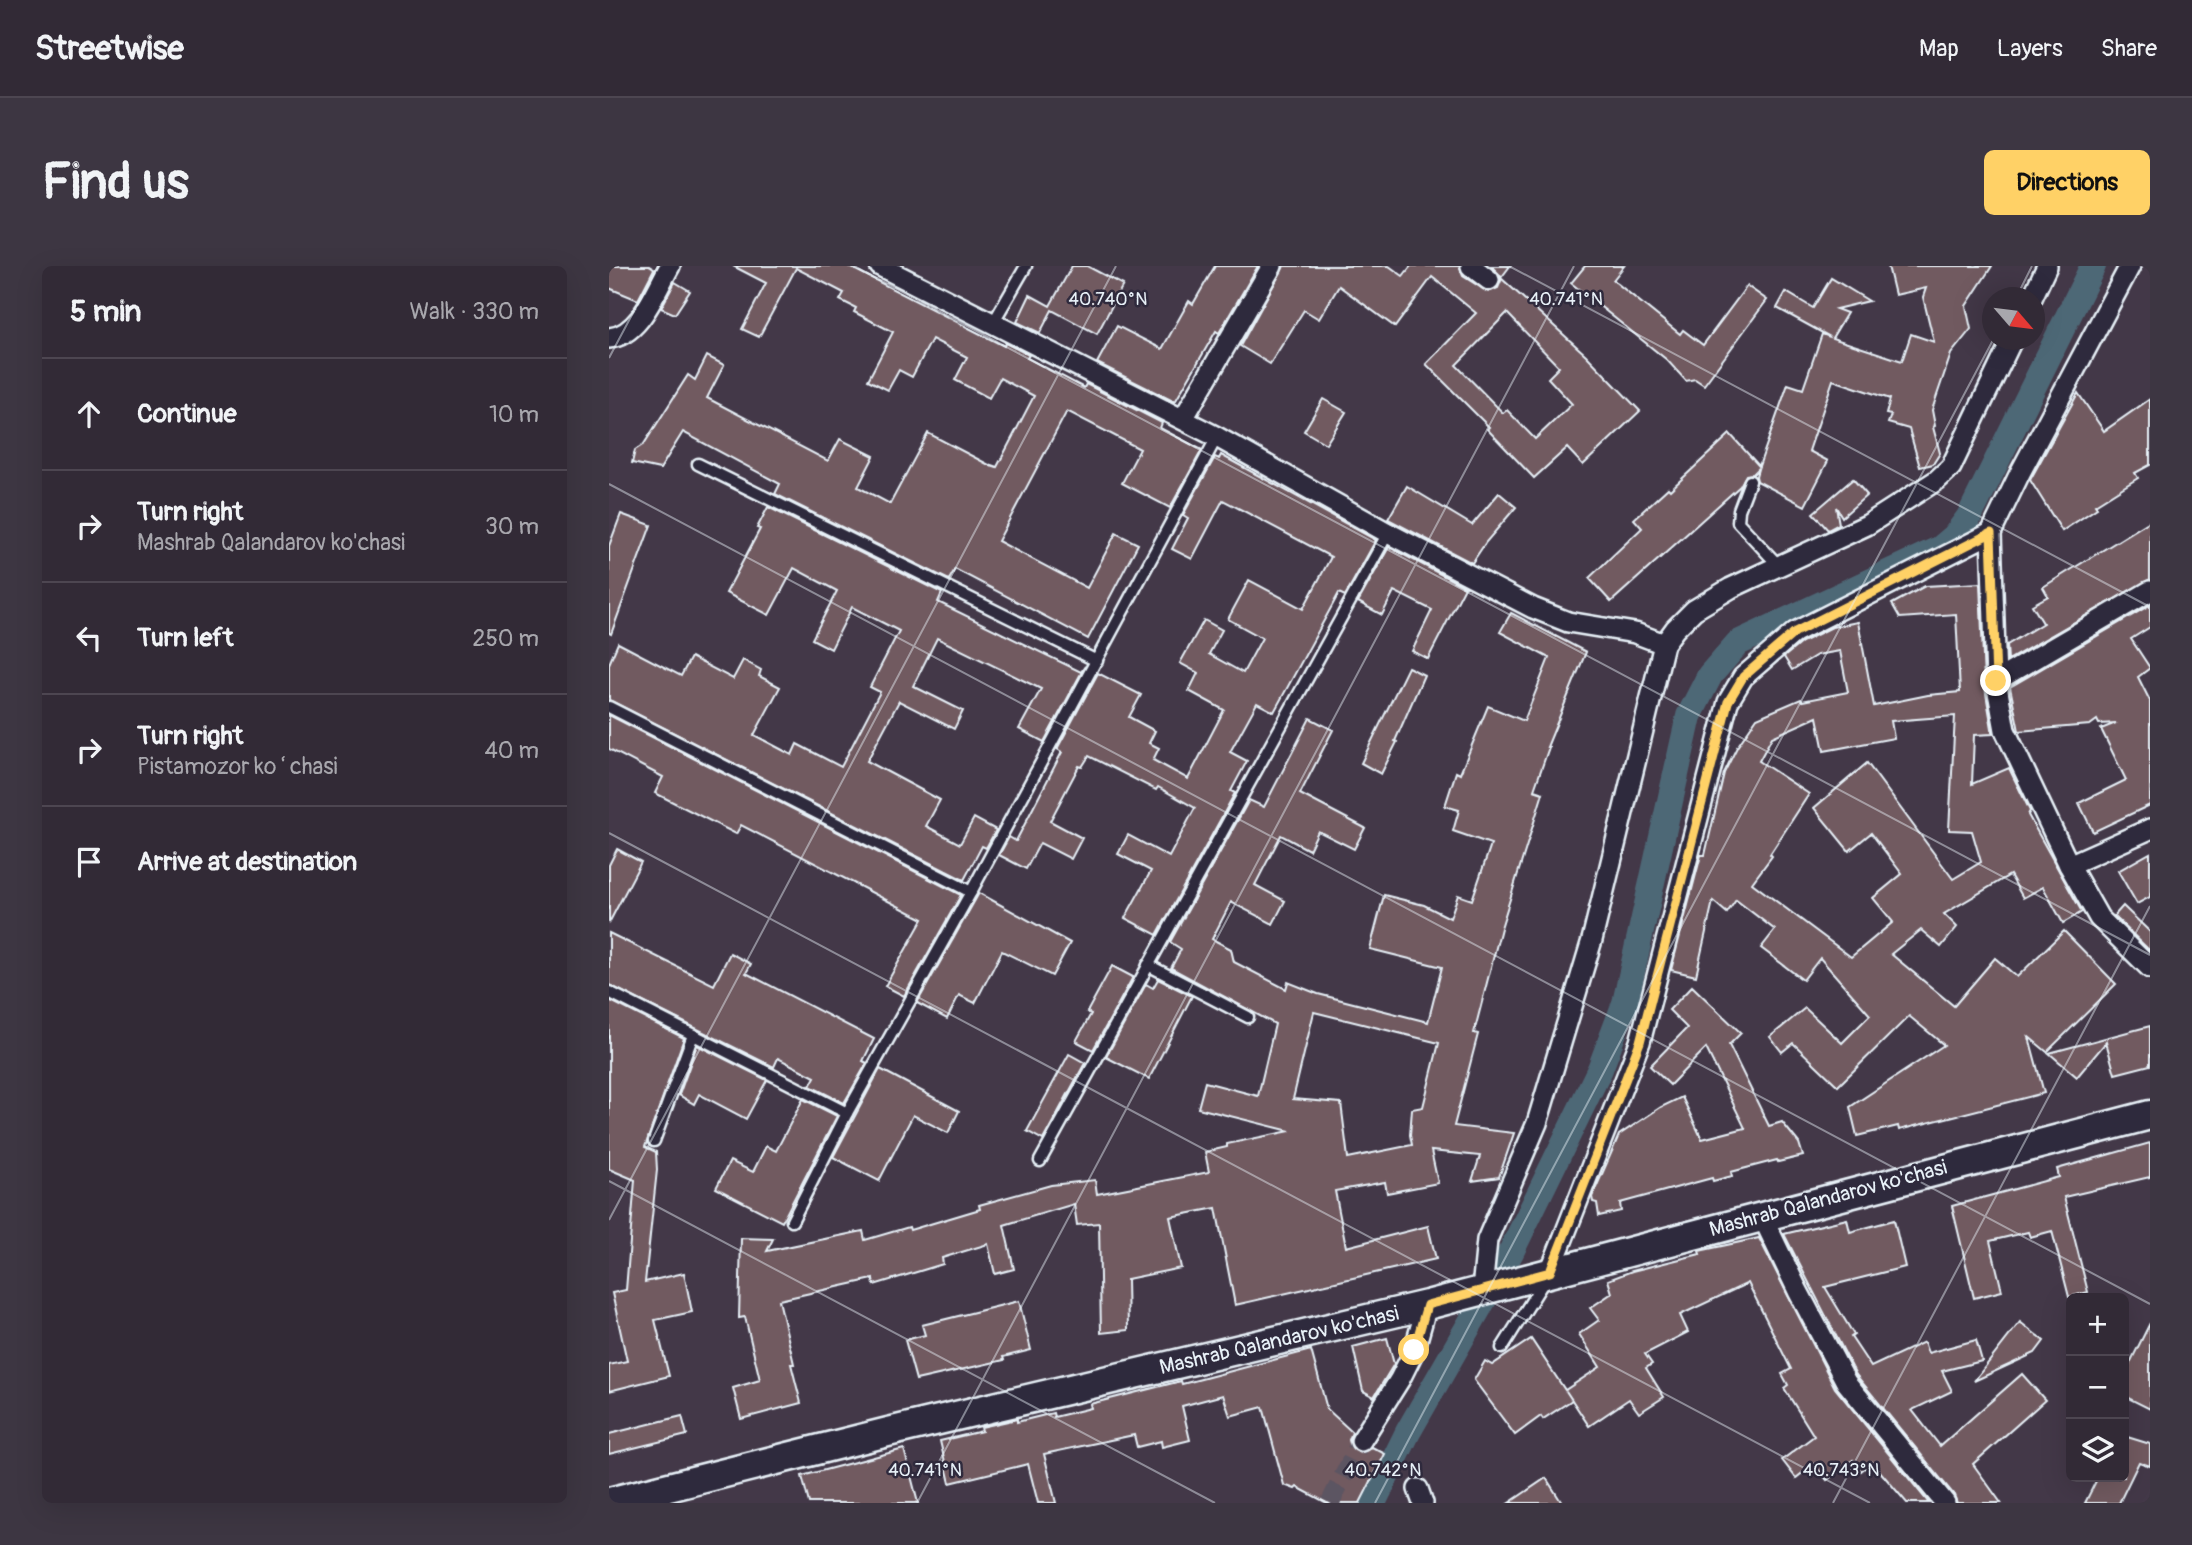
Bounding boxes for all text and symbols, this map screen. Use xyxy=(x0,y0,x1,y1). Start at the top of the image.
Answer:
text: Streetwise xyxy=(35,28,184,69)
text: Map xyxy=(1919,34,1959,63)
text: Layers xyxy=(1997,34,2063,63)
text: Share xyxy=(2101,34,2157,63)
button: Directions xyxy=(1984,150,2150,215)
text: Find us xyxy=(42,152,189,213)
north arrow xyxy=(1982,287,2045,350)
text: 40.740°N xyxy=(1069,288,1147,311)
text: 40.741°N xyxy=(1529,288,1603,311)
text: 5 min xyxy=(70,293,141,330)
text: Walk · 330 m xyxy=(409,297,539,326)
icon: ahead xyxy=(70,395,108,433)
text: Continue xyxy=(137,398,237,430)
text: 10 m xyxy=(489,400,539,429)
text: Turn right xyxy=(137,496,243,528)
icon: right xyxy=(70,507,108,545)
text: 30 m xyxy=(485,512,539,541)
text: Mashrab Qalandarov ko'chasi xyxy=(137,528,405,557)
icon: left xyxy=(70,619,108,657)
text: Turn left xyxy=(137,622,233,654)
text: 250 m xyxy=(473,624,539,653)
route end xyxy=(1980,665,2011,696)
text: Turn right xyxy=(137,720,243,752)
icon: right xyxy=(70,731,108,769)
text: 40 m xyxy=(485,736,539,765)
text: Pistamozor koʻchasi xyxy=(137,752,338,781)
icon: arrive xyxy=(70,843,108,881)
text: Arrive at destination xyxy=(137,846,357,878)
street label: Mashrab Qalandarov ko'chasi xyxy=(1706,1154,1950,1243)
map controls xyxy=(2066,1293,2129,1482)
button: + xyxy=(2066,1293,2129,1356)
street label: Mashrab Qalandarov ko'chasi xyxy=(1157,1300,1402,1381)
route start xyxy=(1398,1334,1429,1365)
button: − xyxy=(2066,1356,2129,1419)
button: layers xyxy=(2066,1419,2129,1482)
text: 40.741°N xyxy=(888,1459,962,1482)
text: 40.742°N xyxy=(1345,1459,1421,1482)
text: 40.743°N xyxy=(1803,1459,1879,1482)

